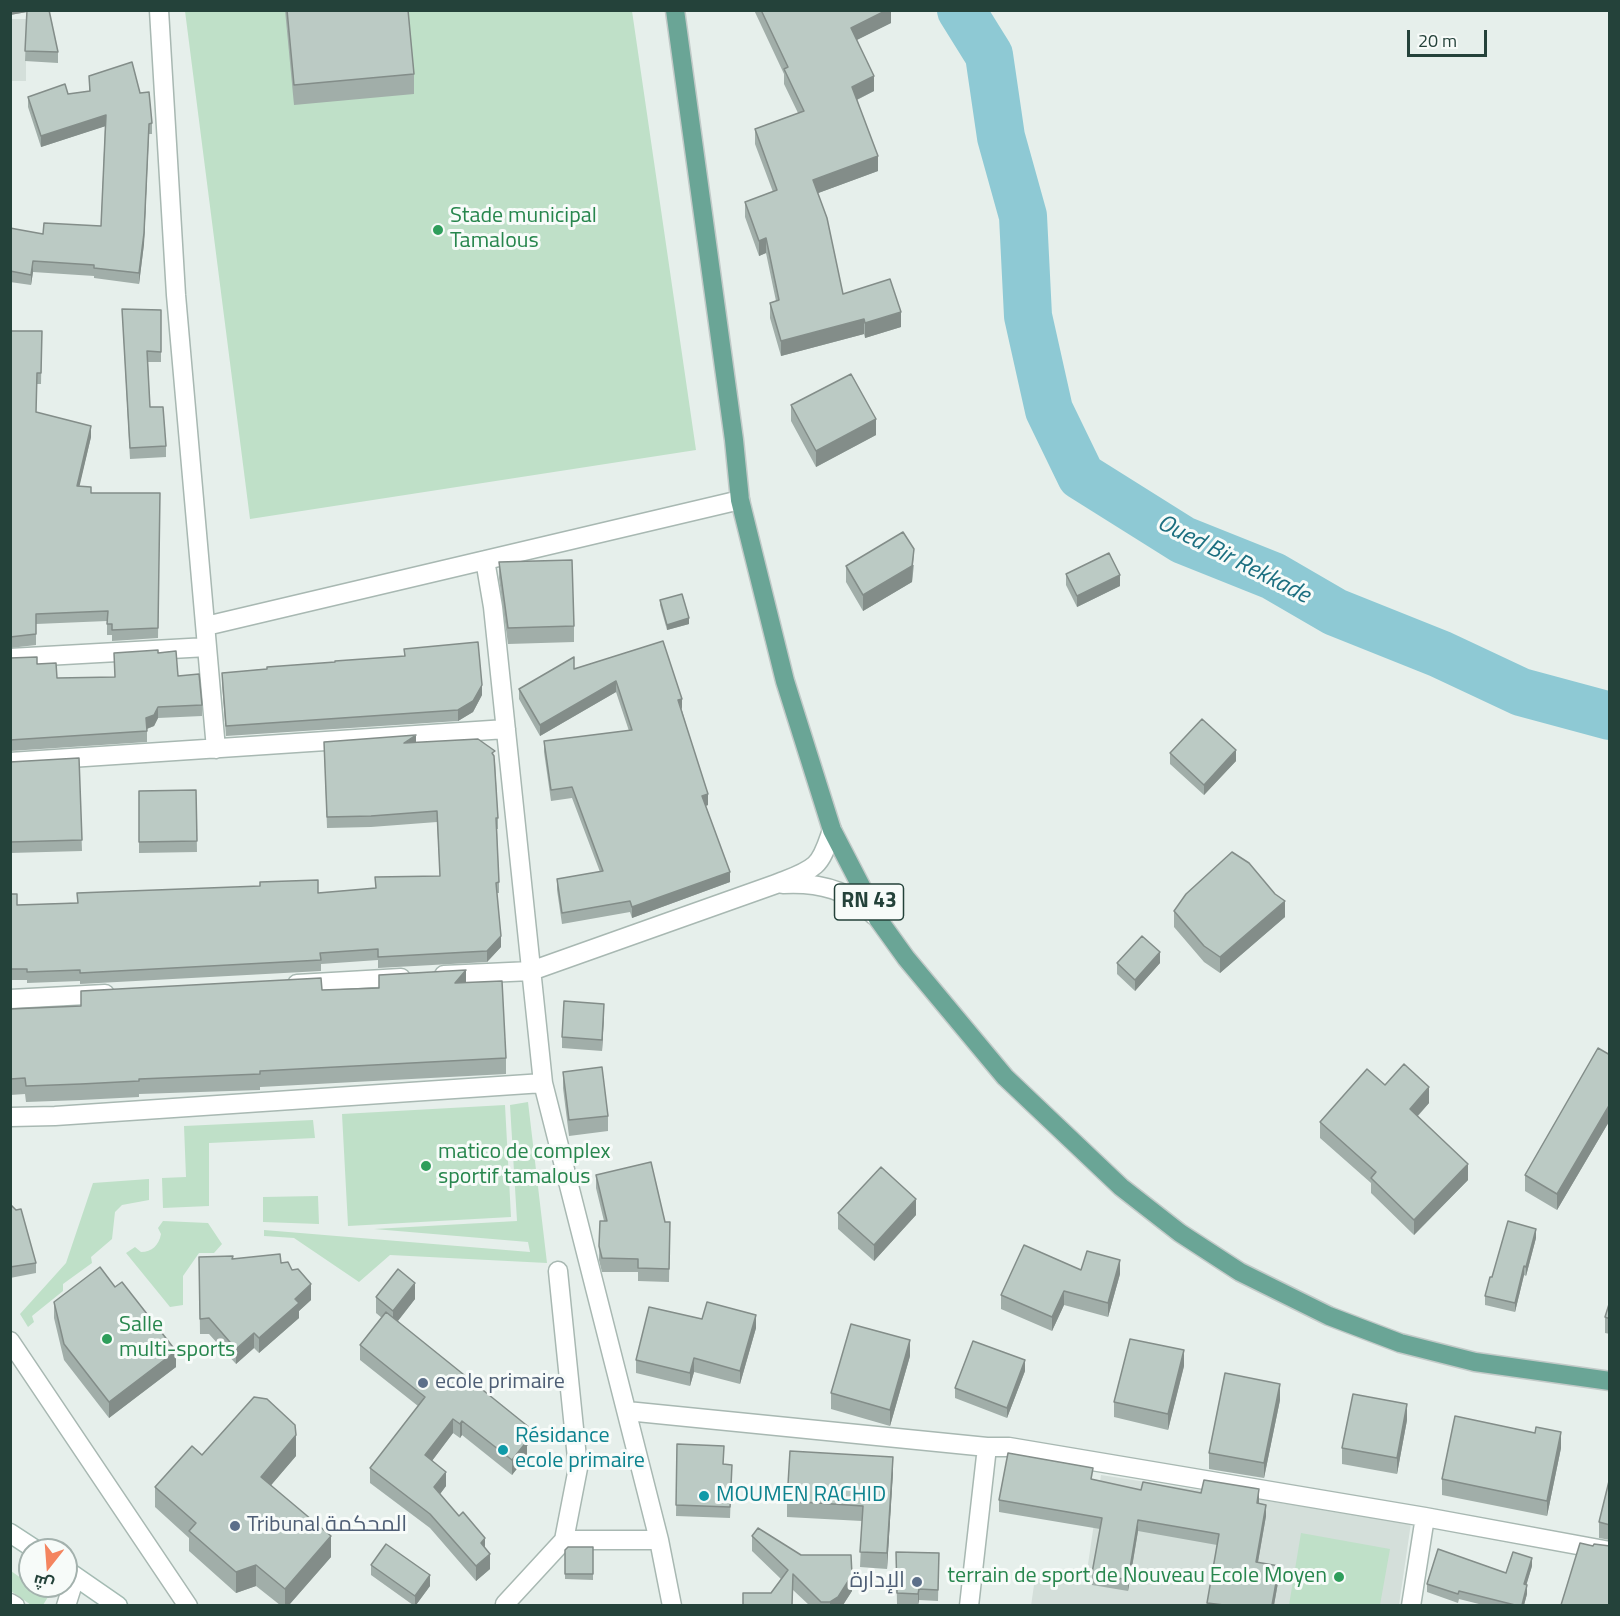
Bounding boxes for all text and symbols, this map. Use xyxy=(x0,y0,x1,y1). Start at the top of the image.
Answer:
scale bar xyxy=(1410,18,1490,56)
text: 20 m xyxy=(1418,27,1457,54)
place label: Stade municipal Tamalous xyxy=(450,204,597,255)
marker: Stade municipal Tamalous xyxy=(431,223,445,237)
water label: Oued Bir Rekkade xyxy=(1152,509,1314,611)
road number: RN 43 xyxy=(834,884,904,920)
place label: matico de complex sportif tamalous xyxy=(438,1140,611,1192)
marker: matico de complex sportif tamalous xyxy=(419,1159,433,1173)
place label: Salle multi-sports xyxy=(119,1313,235,1364)
marker: Salle multi-sports xyxy=(100,1332,114,1346)
place label: ecole primaire xyxy=(435,1370,565,1396)
marker: ecole primaire xyxy=(416,1376,430,1390)
place label: Résidance ecole primaire xyxy=(515,1424,645,1476)
marker: Résidance ecole primaire xyxy=(496,1443,510,1457)
place label: MOUMEN RACHID xyxy=(716,1483,886,1509)
marker: MOUMEN RACHID xyxy=(697,1489,711,1503)
place label: Tribunal المحكمة xyxy=(247,1513,407,1539)
marker: Tribunal المحكمة xyxy=(228,1519,242,1533)
north arrow xyxy=(18,1538,78,1598)
place label: terrain de sport de Nouveau Ecole Moyen xyxy=(947,1564,1327,1590)
text: ش xyxy=(30,1569,57,1598)
place label: الإدارة xyxy=(850,1569,905,1595)
marker: terrain de sport de Nouveau Ecole Moyen xyxy=(1332,1570,1346,1584)
marker: الإدارة xyxy=(910,1575,924,1589)

